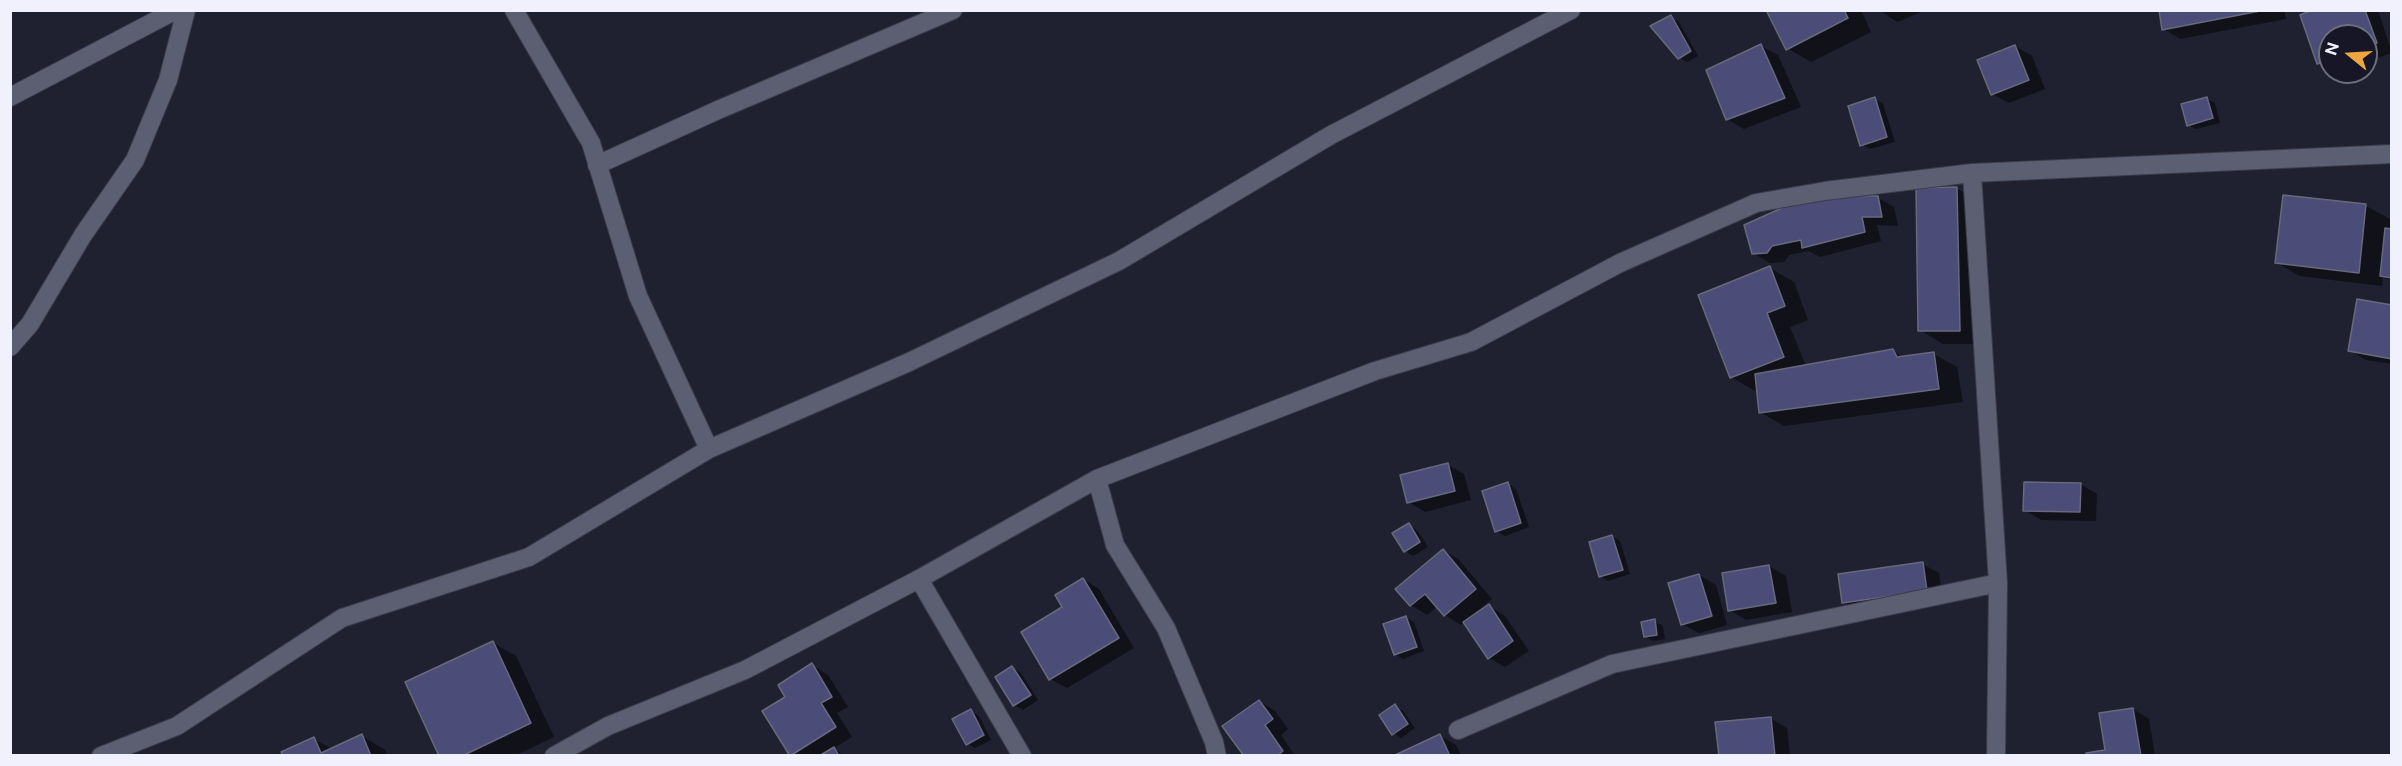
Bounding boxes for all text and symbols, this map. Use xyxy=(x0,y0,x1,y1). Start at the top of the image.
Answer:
north arrow xyxy=(2318,24,2378,84)
text: N xyxy=(2321,40,2343,58)

